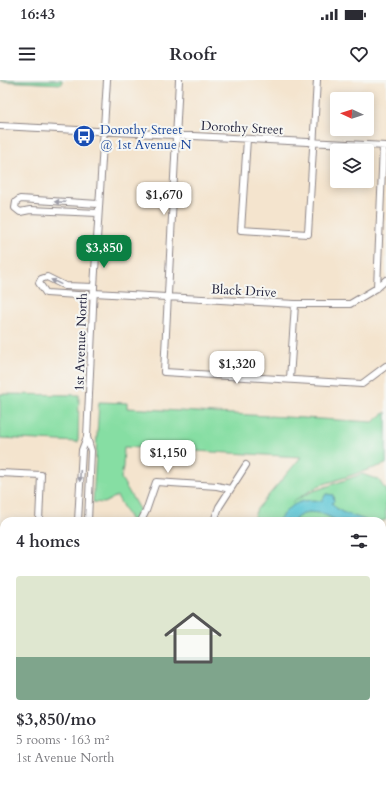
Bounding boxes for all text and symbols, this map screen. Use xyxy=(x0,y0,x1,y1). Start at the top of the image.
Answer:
text: 16:43 xyxy=(20,4,55,24)
text: Roofr xyxy=(169,42,217,67)
icon: menu xyxy=(16,43,38,65)
icon: heart xyxy=(348,43,370,65)
north arrow xyxy=(330,92,374,136)
map controls xyxy=(330,92,374,188)
street label: Dorothy Street xyxy=(200,117,283,139)
place label: Dorothy Street @ 1st Avenue N xyxy=(100,121,191,154)
bus stop icon: Dorothy Street @ 1st Avenue N xyxy=(71,123,97,149)
button: layers xyxy=(330,144,374,188)
pin: $1,670 xyxy=(131,182,197,216)
text: $1,670 xyxy=(145,186,183,204)
one-way arrow xyxy=(53,198,66,205)
pin: $3,850 xyxy=(71,235,137,269)
text: $3,850 xyxy=(85,239,123,257)
one-way arrow xyxy=(50,279,62,285)
street label: Black Drive xyxy=(211,280,277,302)
street label: 1st Avenue North xyxy=(70,293,92,391)
pin: $1,320 xyxy=(204,351,270,385)
text: $1,320 xyxy=(218,355,256,373)
pin: $1,150 xyxy=(135,440,201,474)
text: $1,150 xyxy=(149,444,187,462)
one-way arrow xyxy=(77,470,84,482)
text: 4 homes xyxy=(16,530,80,553)
icon: filters xyxy=(348,530,370,552)
icon: home xyxy=(157,602,229,674)
text: $3,850/mo xyxy=(16,708,96,731)
text: 5 rooms · 163 m² xyxy=(16,731,109,749)
text: 1st Avenue North xyxy=(16,749,114,767)

